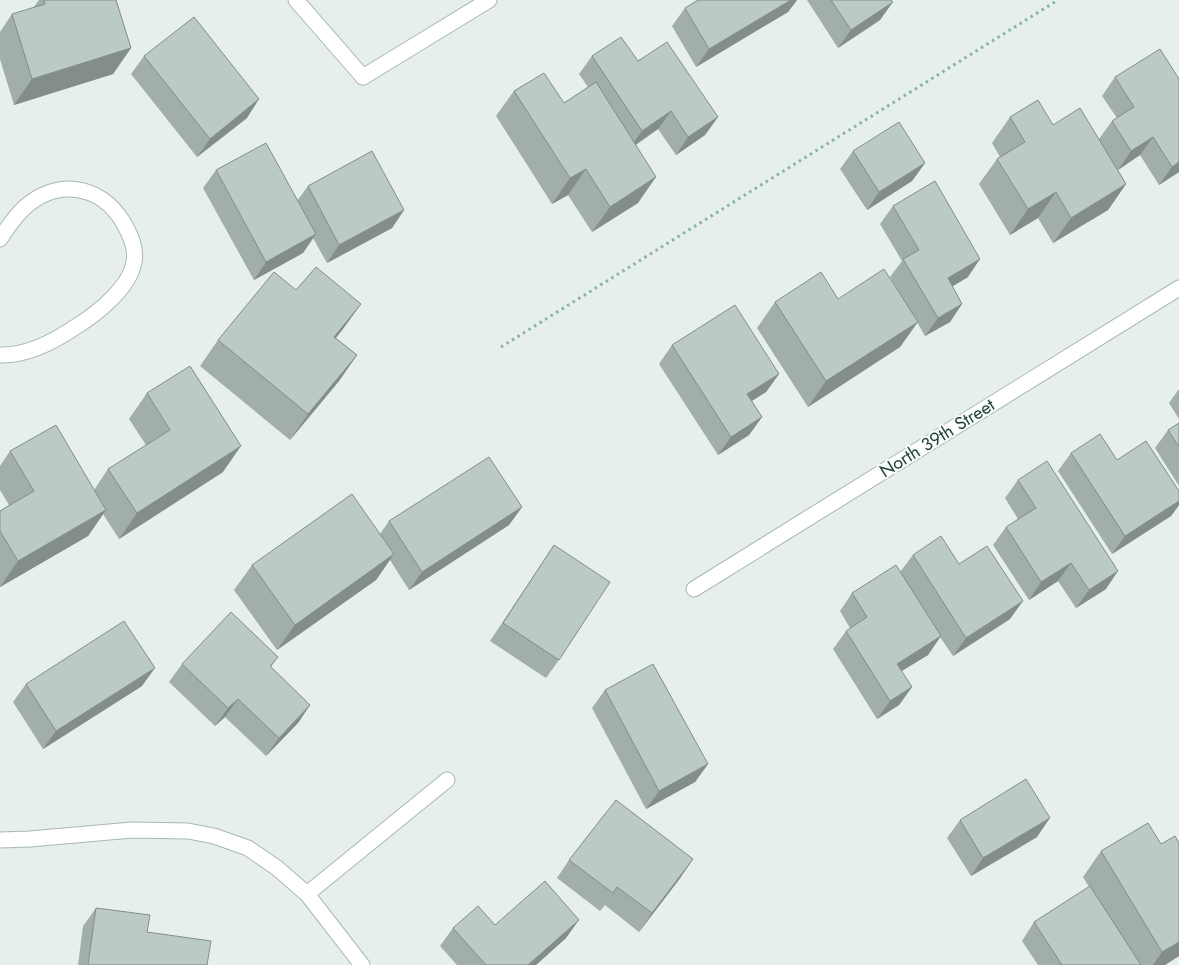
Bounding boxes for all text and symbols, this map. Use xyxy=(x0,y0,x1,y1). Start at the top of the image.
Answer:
street label: North 39th Street xyxy=(874,392,1000,484)

